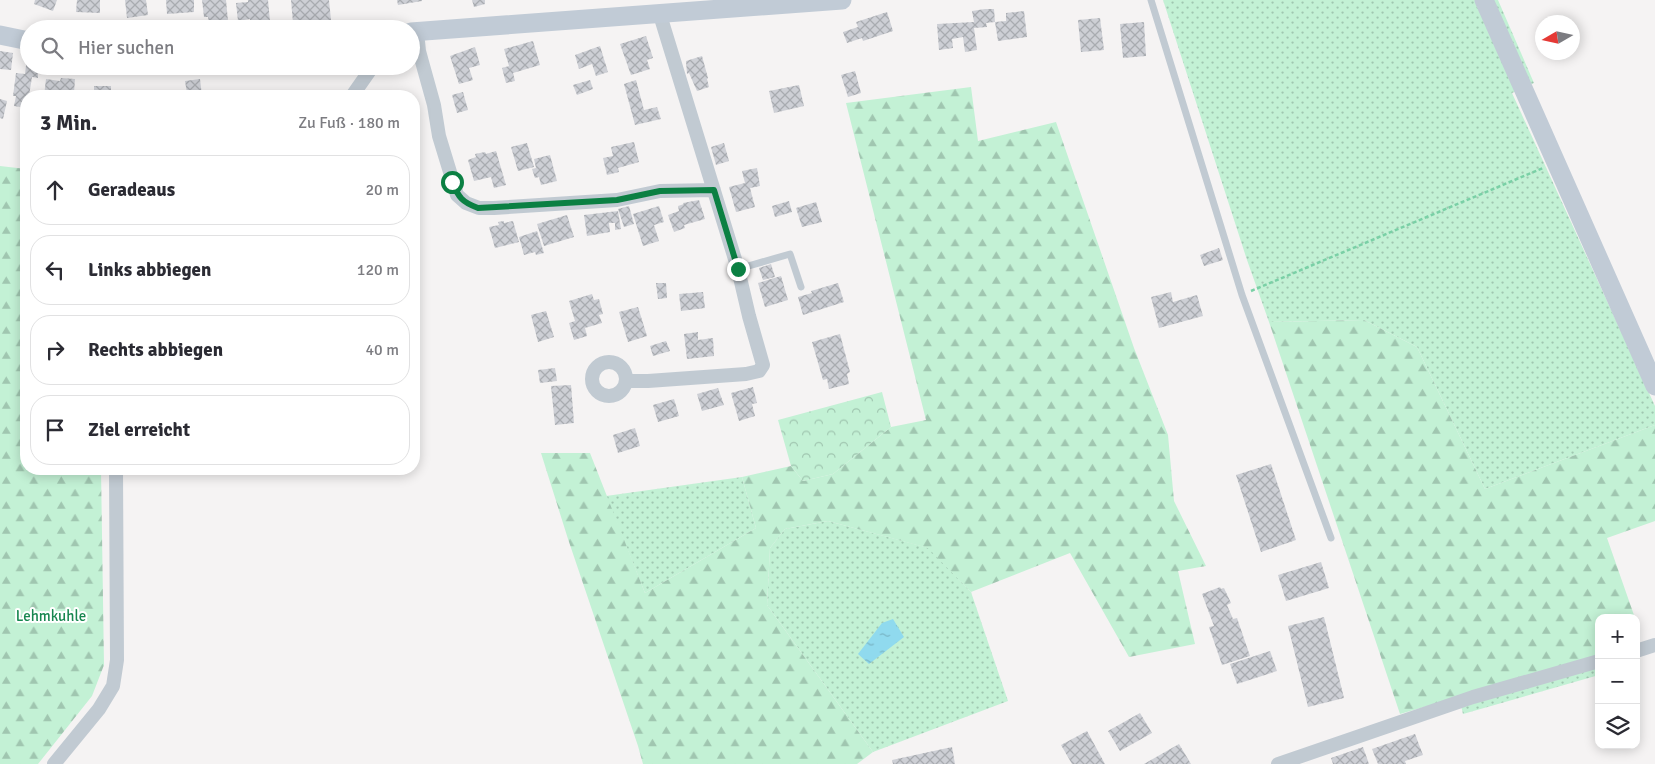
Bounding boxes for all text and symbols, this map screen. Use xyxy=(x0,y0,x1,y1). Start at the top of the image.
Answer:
north arrow xyxy=(1535,15,1580,60)
search box xyxy=(20,20,420,75)
icon: search xyxy=(38,34,66,62)
text: Hier suchen xyxy=(78,36,174,60)
text: 3 Min. xyxy=(40,110,97,136)
text: Zu Fuß · 180 m xyxy=(298,113,400,133)
route start xyxy=(441,171,464,194)
icon: ahead xyxy=(41,176,69,204)
text: Geradeaus xyxy=(88,178,175,202)
text: 20 m xyxy=(365,180,399,200)
icon: left xyxy=(41,256,69,284)
text: Links abbiegen xyxy=(88,258,211,282)
route end xyxy=(727,258,750,281)
text: 120 m xyxy=(357,260,399,280)
icon: right xyxy=(41,336,69,364)
text: Rechts abbiegen xyxy=(88,338,223,362)
text: 40 m xyxy=(365,340,399,360)
icon: arrive xyxy=(41,416,69,444)
text: Ziel erreicht xyxy=(88,418,190,442)
park label: Lehmkuhle xyxy=(16,607,86,625)
map controls xyxy=(1595,614,1640,749)
button: + xyxy=(1595,614,1640,659)
button: − xyxy=(1595,659,1640,704)
button: layers xyxy=(1595,704,1640,749)

